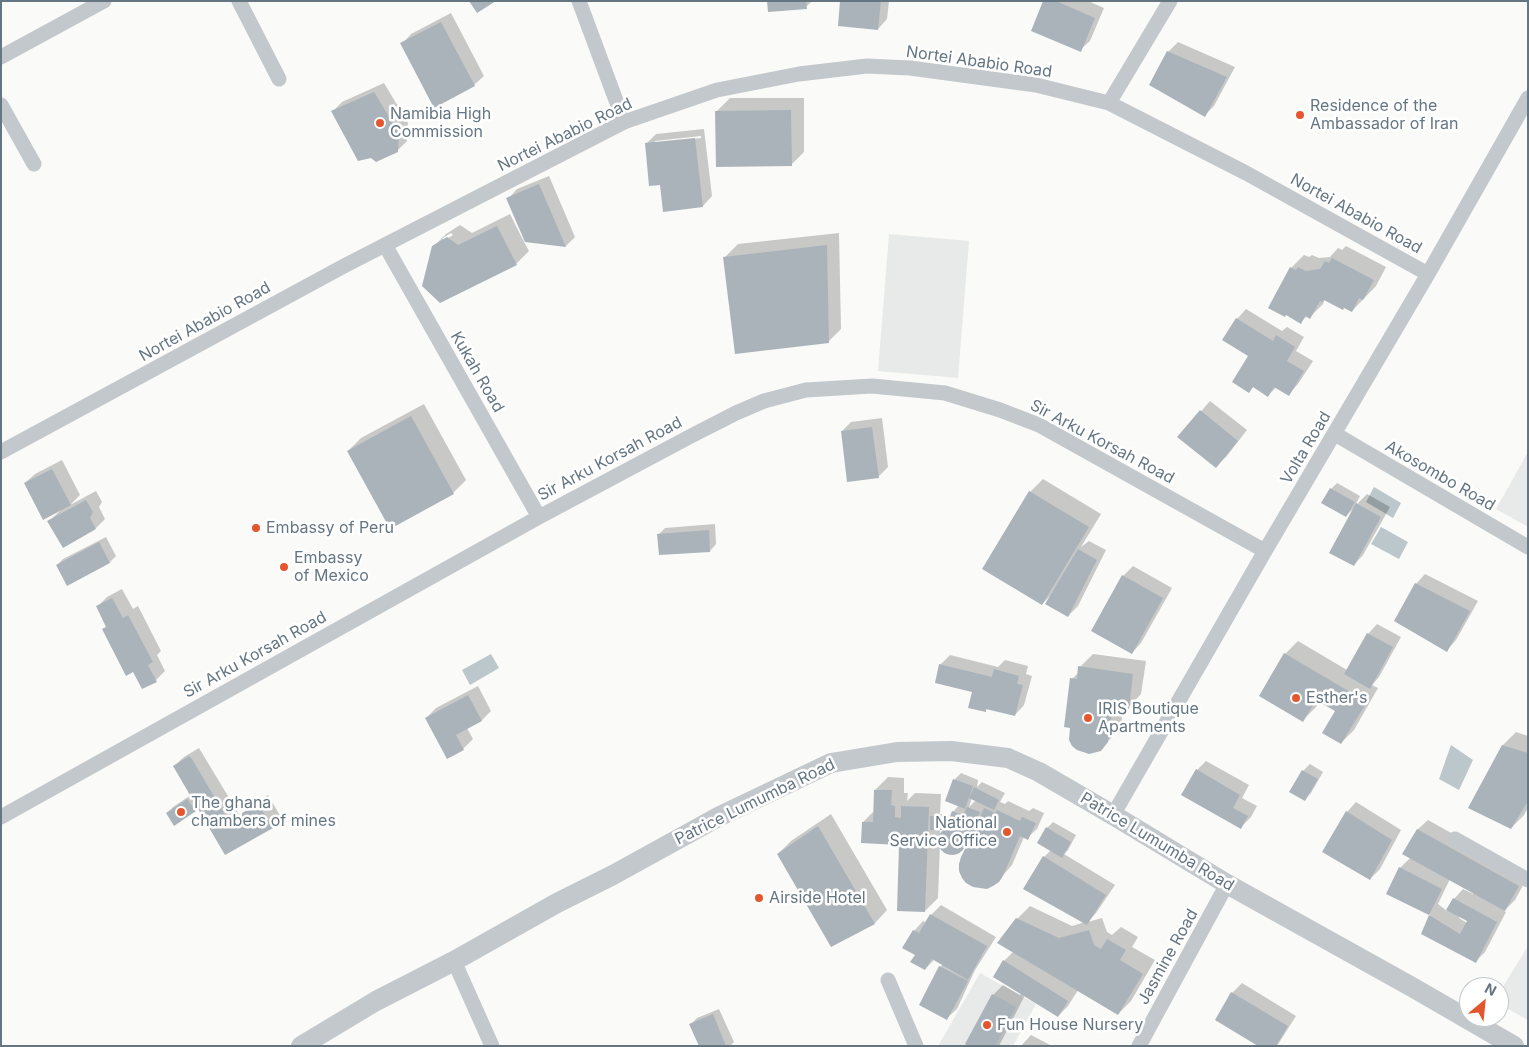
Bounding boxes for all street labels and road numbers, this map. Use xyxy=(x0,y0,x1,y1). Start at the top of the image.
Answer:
street label: Nortei Ababio Road xyxy=(905,42,1053,82)
street label: Nortei Ababio Road xyxy=(495,94,635,176)
street label: Nortei Ababio Road xyxy=(1287,170,1425,258)
street label: Nortei Ababio Road xyxy=(136,278,274,366)
street label: Kukah Road xyxy=(446,328,508,416)
street label: Sir Arku Korsah Road xyxy=(1027,396,1177,488)
street label: Volta Road xyxy=(1277,408,1335,488)
street label: Sir Arku Korsah Road xyxy=(535,413,685,505)
street label: Akosombo Road xyxy=(1382,437,1498,515)
street label: Sir Arku Korsah Road xyxy=(180,608,330,702)
street label: Patrice Lumumba Road xyxy=(672,755,838,849)
street label: Patrice Lumumba Road xyxy=(1077,789,1237,895)
street label: Jasmine Road xyxy=(1134,906,1202,1008)

